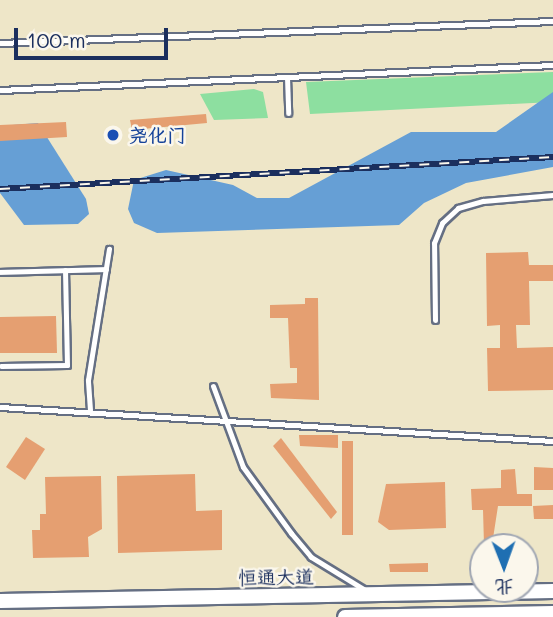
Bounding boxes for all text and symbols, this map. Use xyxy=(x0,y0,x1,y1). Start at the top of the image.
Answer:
scale bar xyxy=(18,14,172,58)
text: 100 m xyxy=(27,26,86,53)
place label: 尧化门 xyxy=(129,124,186,146)
marker: 尧化门 xyxy=(103,125,123,145)
north arrow xyxy=(469,533,539,603)
street label: 恒通大道 xyxy=(238,565,314,589)
text: 北 xyxy=(495,575,514,600)

